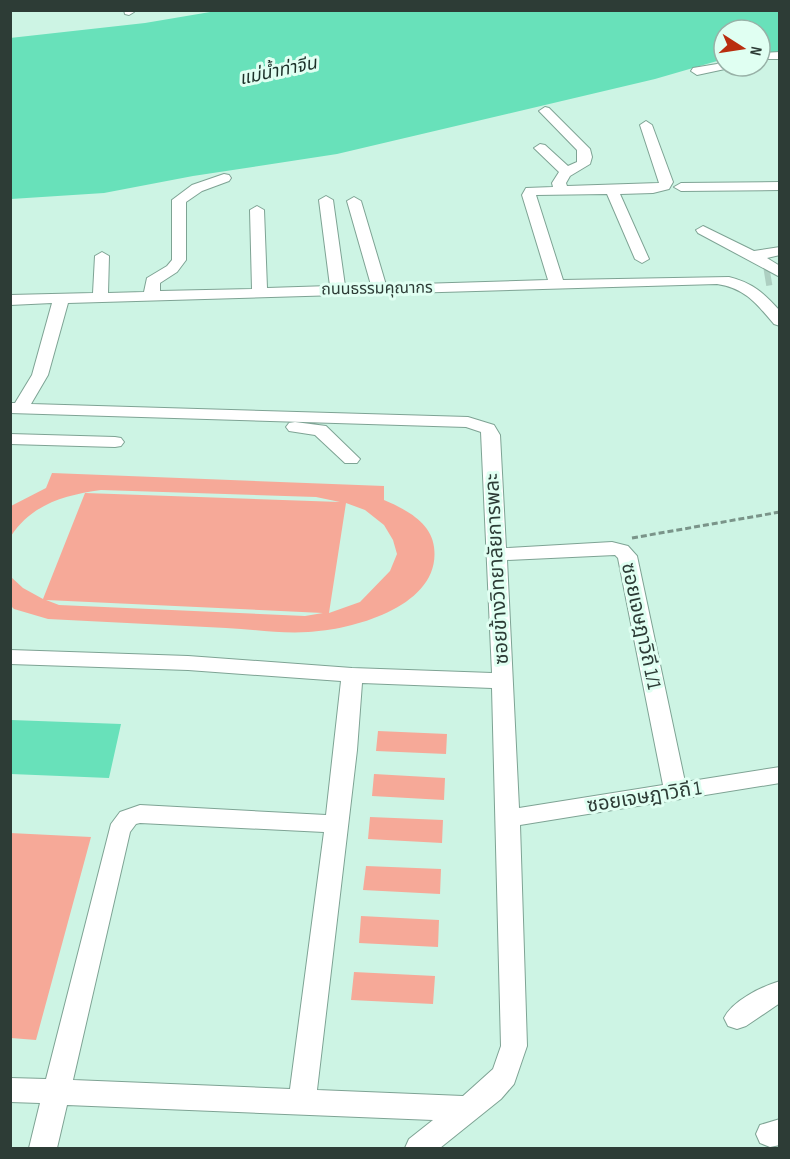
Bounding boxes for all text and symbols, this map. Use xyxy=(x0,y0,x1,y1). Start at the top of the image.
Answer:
north arrow xyxy=(712,18,772,78)
text: N xyxy=(745,45,765,57)
water label: แม่น้ำท่าจีน xyxy=(237,49,320,89)
street label: ถนนธรรมคุณากร xyxy=(321,279,433,299)
street label: ซอยข้างวิทยาลัยการพละ xyxy=(480,473,514,665)
street label: ซอยเจษฎาวิถี 1/1 xyxy=(616,561,666,691)
street label: ซอยเจษฎาวิถี 1 xyxy=(585,776,703,818)

